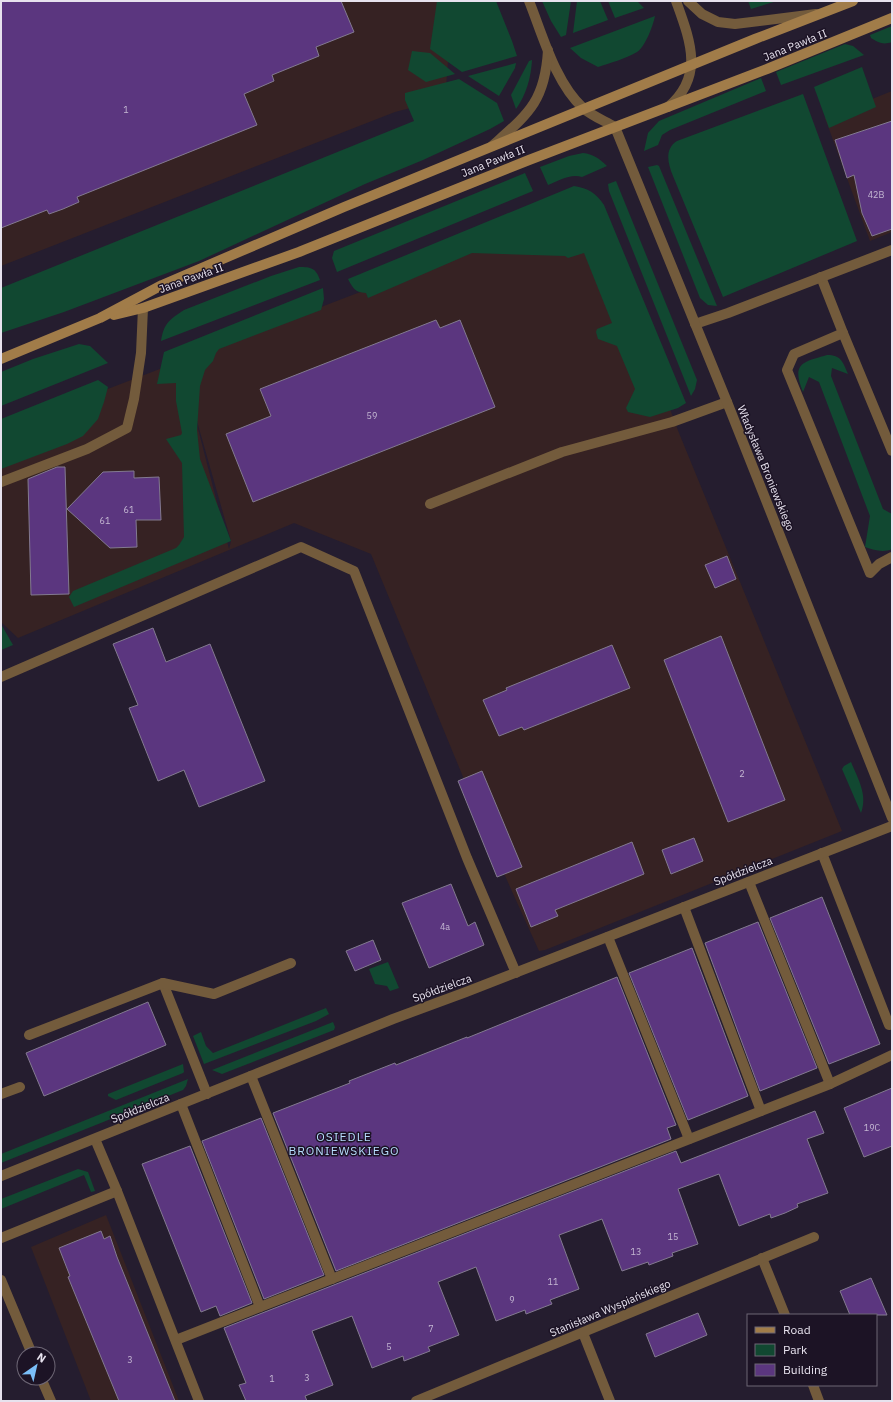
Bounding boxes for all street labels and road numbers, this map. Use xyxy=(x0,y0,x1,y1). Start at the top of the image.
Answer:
street label: Jana Pawła II xyxy=(761,26,829,64)
street label: Jana Pawła II xyxy=(459,142,527,180)
street label: Jana Pawła II xyxy=(157,260,225,296)
street label: Władysława Broniewskiego xyxy=(734,403,798,533)
street label: Spółdzielcza xyxy=(712,853,774,889)
street label: Spółdzielcza xyxy=(411,971,474,1005)
street label: Spółdzielcza xyxy=(109,1090,171,1126)
street label: Stanisława Wyspiańskiego xyxy=(547,1276,673,1340)

